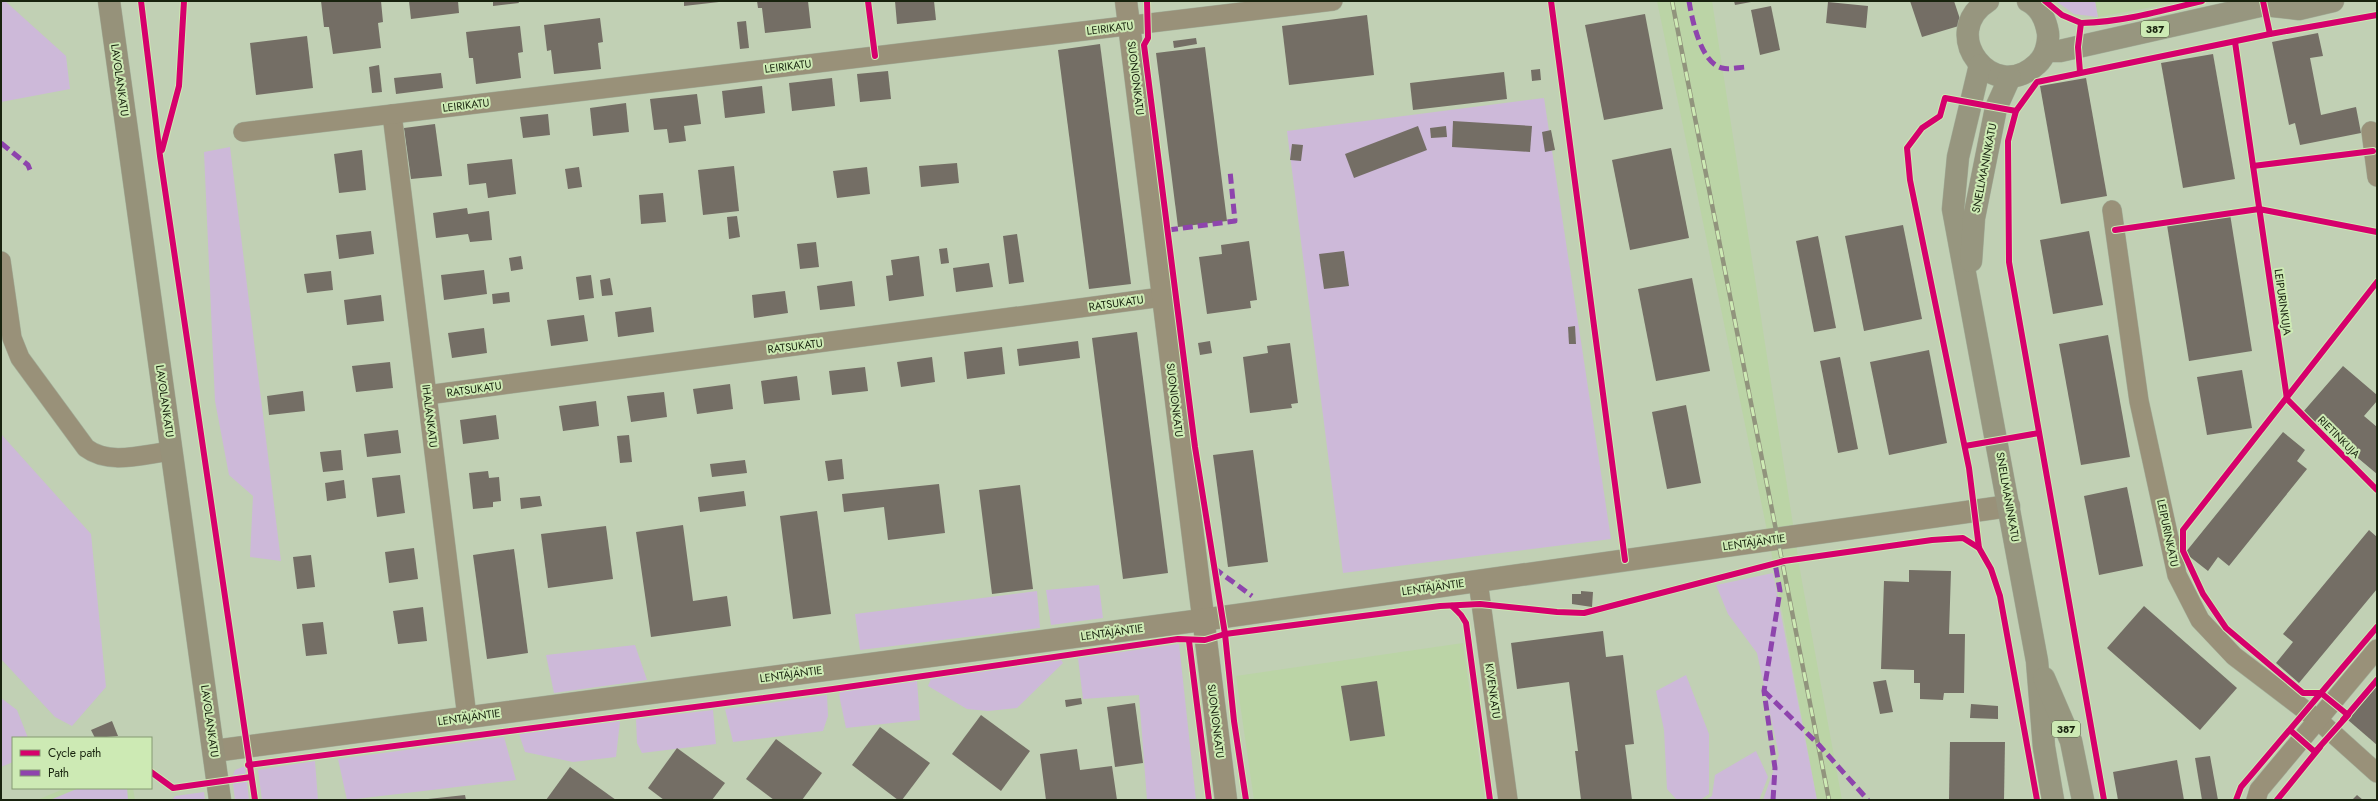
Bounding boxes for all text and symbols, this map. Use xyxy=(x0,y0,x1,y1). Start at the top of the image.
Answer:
street label: LEIRIKATU xyxy=(1086,17,1135,39)
road number: 387 xyxy=(2141,21,2169,37)
street label: SUONIONKATU xyxy=(1124,40,1149,116)
street label: LAVOLANKATU xyxy=(107,43,133,117)
street label: LEIRIKATU xyxy=(764,55,813,77)
street label: LEIRIKATU xyxy=(442,94,491,116)
street label: SNELLMANINKATU xyxy=(1967,122,2001,214)
street label: LEIPURINKUJA xyxy=(2270,268,2296,337)
street label: RATSUKATU xyxy=(1087,291,1145,315)
street label: RATSUKATU xyxy=(767,335,824,357)
street label: SUONIONKATU xyxy=(1163,362,1188,438)
street label: LAVOLANKATU xyxy=(152,364,178,438)
street label: RATSUKATU xyxy=(445,377,503,401)
street label: IHALANKATU xyxy=(418,383,442,449)
street label: RIETINKUJA xyxy=(2314,412,2364,462)
street label: SNELLMANINKATU xyxy=(1992,451,2024,543)
street label: LEIPURINKATU xyxy=(2153,498,2183,568)
street label: LENTÄJÄNTIE xyxy=(1722,530,1786,554)
street label: LENTÄJÄNTIE xyxy=(1401,575,1465,599)
street label: LENTÄJÄNTIE xyxy=(1080,620,1144,644)
street label: LENTÄJÄNTIE xyxy=(759,662,823,686)
street label: KIVENKATU xyxy=(1481,662,1505,720)
street label: SUONIONKATU xyxy=(1204,683,1229,759)
street label: LAVOLANKATU xyxy=(197,684,223,758)
street label: LENTÄJÄNTIE xyxy=(437,705,501,729)
road number: 387 xyxy=(2052,721,2080,737)
legend xyxy=(12,737,152,789)
text: Cycle path xyxy=(48,744,101,762)
text: Path xyxy=(48,764,69,782)

